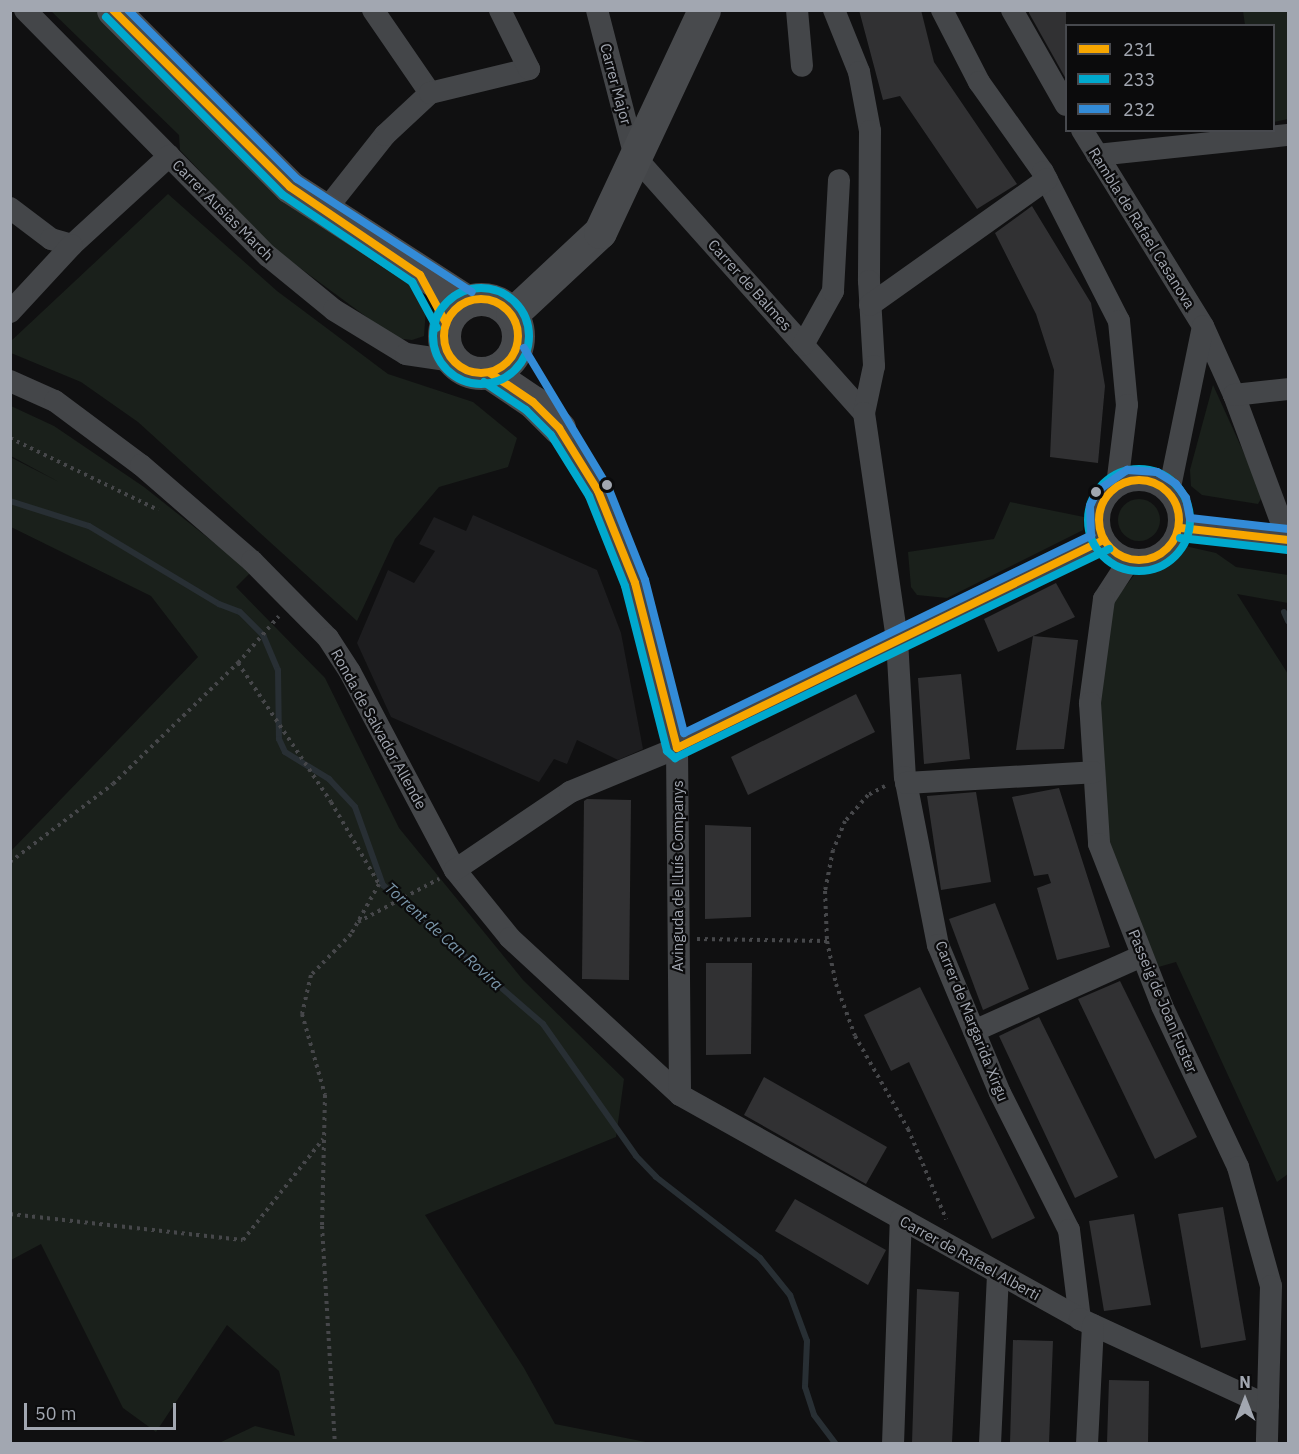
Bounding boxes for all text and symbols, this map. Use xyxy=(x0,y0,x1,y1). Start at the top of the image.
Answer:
legend xyxy=(1065,24,1275,132)
text: 231 xyxy=(1123,38,1155,61)
street label: Carrer Major xyxy=(597,41,635,127)
text: 233 xyxy=(1123,68,1155,91)
text: 232 xyxy=(1123,98,1155,121)
street label: Rambla de Rafael Casanova xyxy=(1085,144,1199,312)
street label: Carrer Ausias March xyxy=(169,156,277,264)
street label: Carrer de Balmes xyxy=(704,236,796,334)
unlabelled marker xyxy=(601,479,613,491)
unlabelled marker xyxy=(1090,486,1102,498)
street label: Ronda de Salvador Allende xyxy=(327,646,431,812)
street label: Avinguda de Lluís Companys xyxy=(669,780,687,972)
water label: Torrent de Can Rovira xyxy=(381,878,507,994)
street label: Passeig de Joan Fuster xyxy=(1125,927,1201,1075)
street label: Carrer de Margarida Xirgu xyxy=(932,938,1012,1104)
street label: Carrer de Rafael Alberti xyxy=(897,1212,1043,1304)
north arrow xyxy=(1215,1370,1275,1430)
text: N xyxy=(1239,1372,1251,1392)
scale bar xyxy=(27,1391,178,1429)
text: 50 m xyxy=(35,1402,77,1425)

